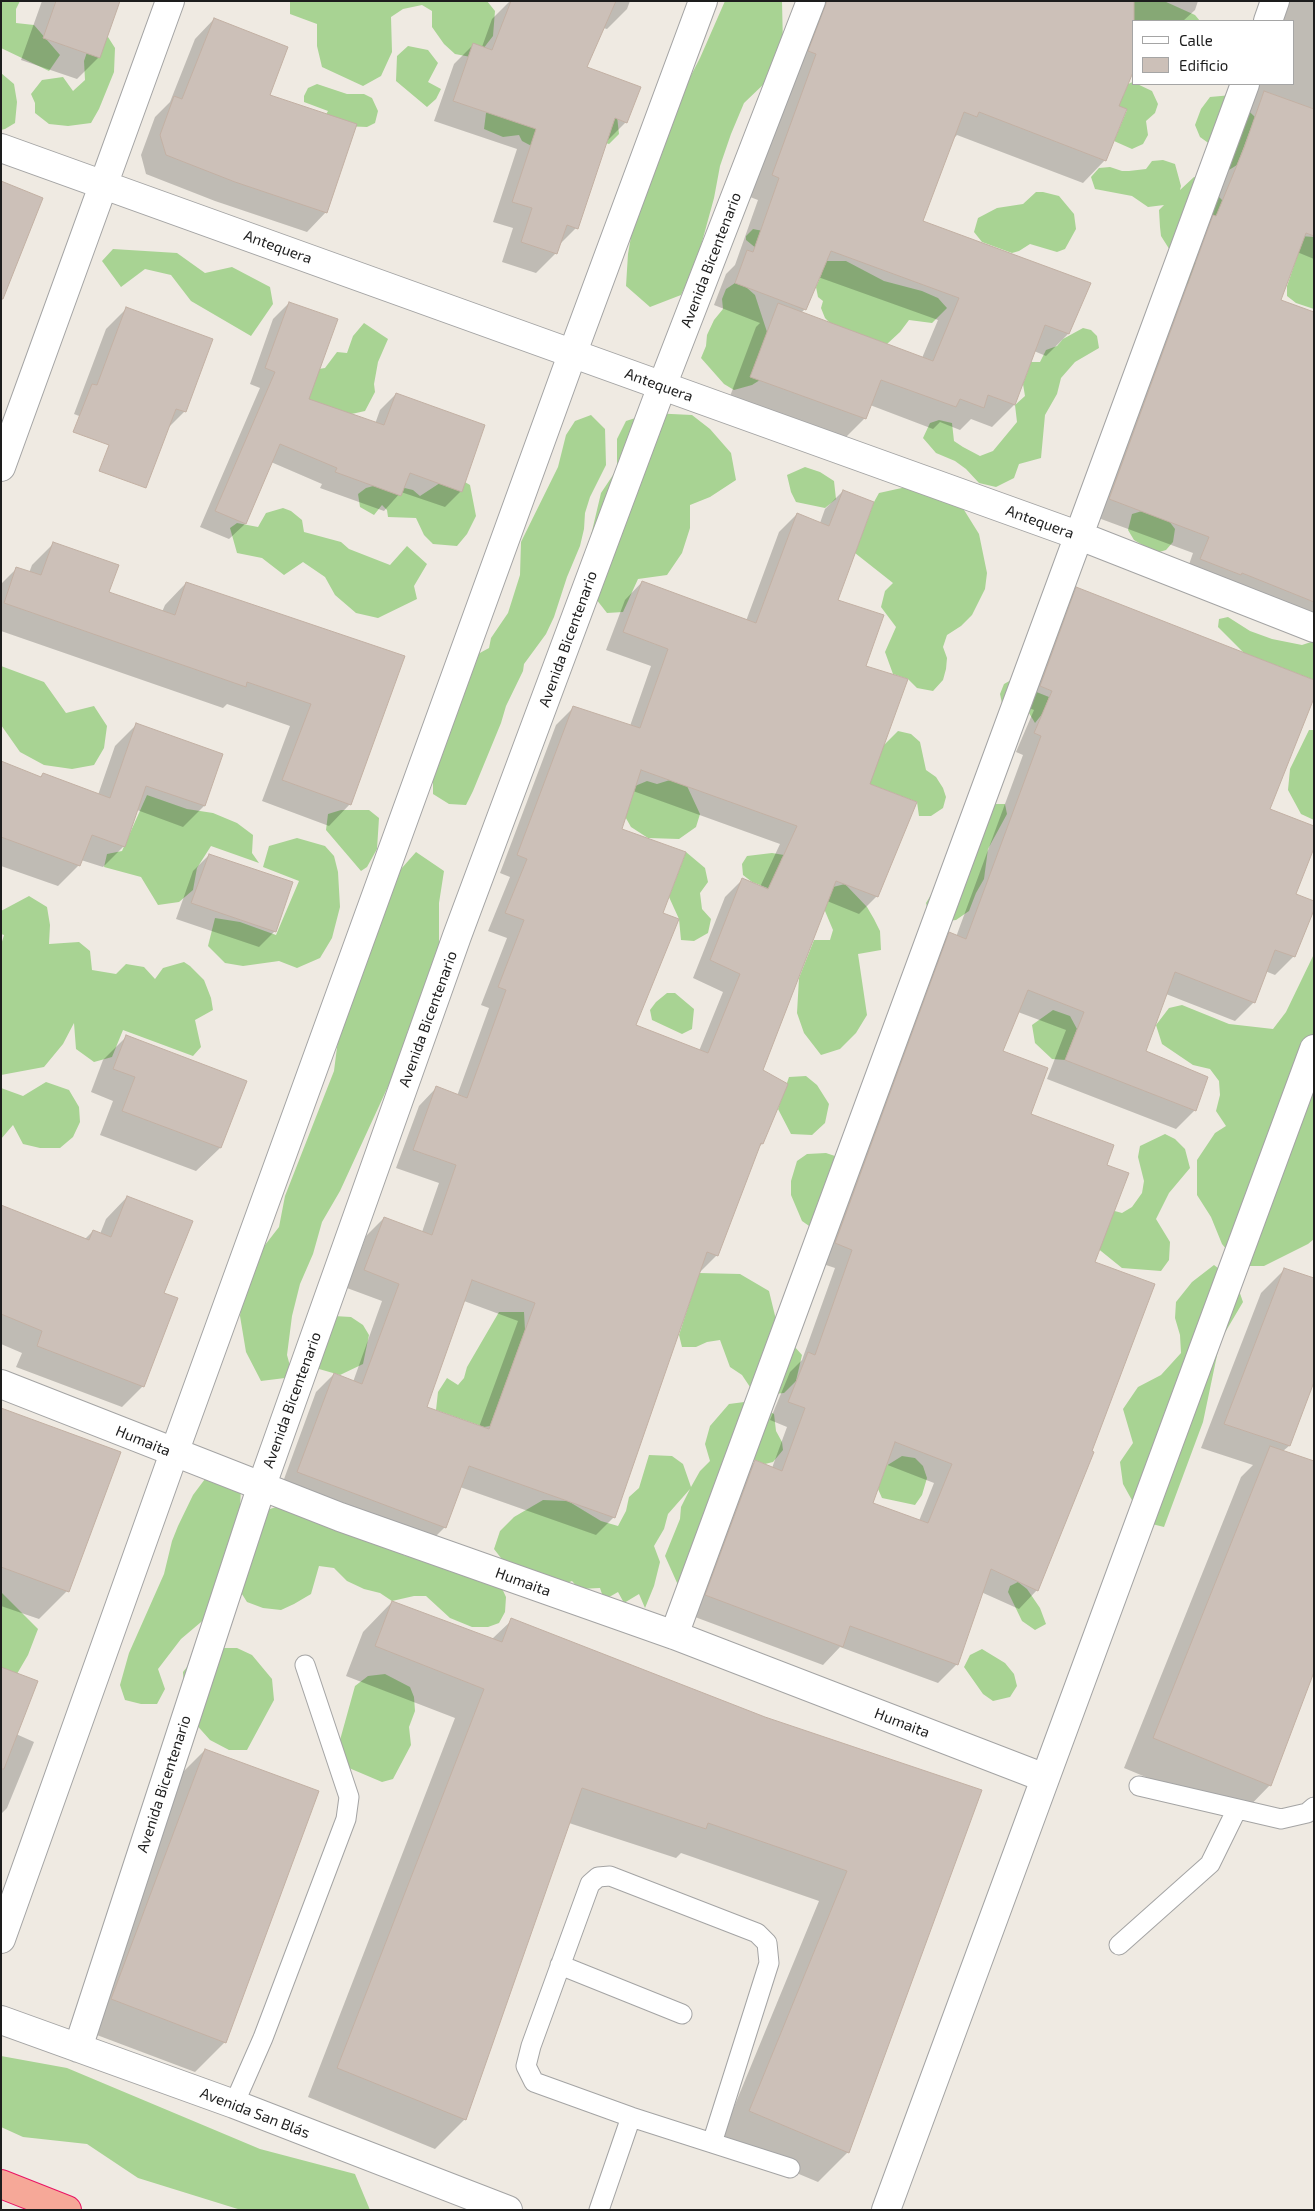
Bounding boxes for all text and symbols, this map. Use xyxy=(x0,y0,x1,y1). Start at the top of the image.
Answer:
legend xyxy=(1132,20,1295,85)
text: Calle xyxy=(1179,31,1213,49)
text: Edificio xyxy=(1179,56,1228,74)
street label: Avenida Bicentenario xyxy=(677,190,745,330)
street label: Antequera xyxy=(241,226,315,268)
street label: Antequera xyxy=(622,364,696,406)
street label: Antequera xyxy=(1003,501,1077,543)
street label: Avenida Bicentenario xyxy=(535,568,601,710)
street label: Avenida Bicentenario xyxy=(395,948,461,1090)
street label: Avenida Bicentenario xyxy=(259,1329,325,1471)
street label: Humaita xyxy=(113,1422,173,1460)
street label: Humaita xyxy=(493,1564,553,1600)
street label: Humaita xyxy=(872,1704,932,1742)
street label: Avenida Bicentenario xyxy=(133,1713,195,1855)
street label: Avenida San Blás xyxy=(198,2084,312,2142)

